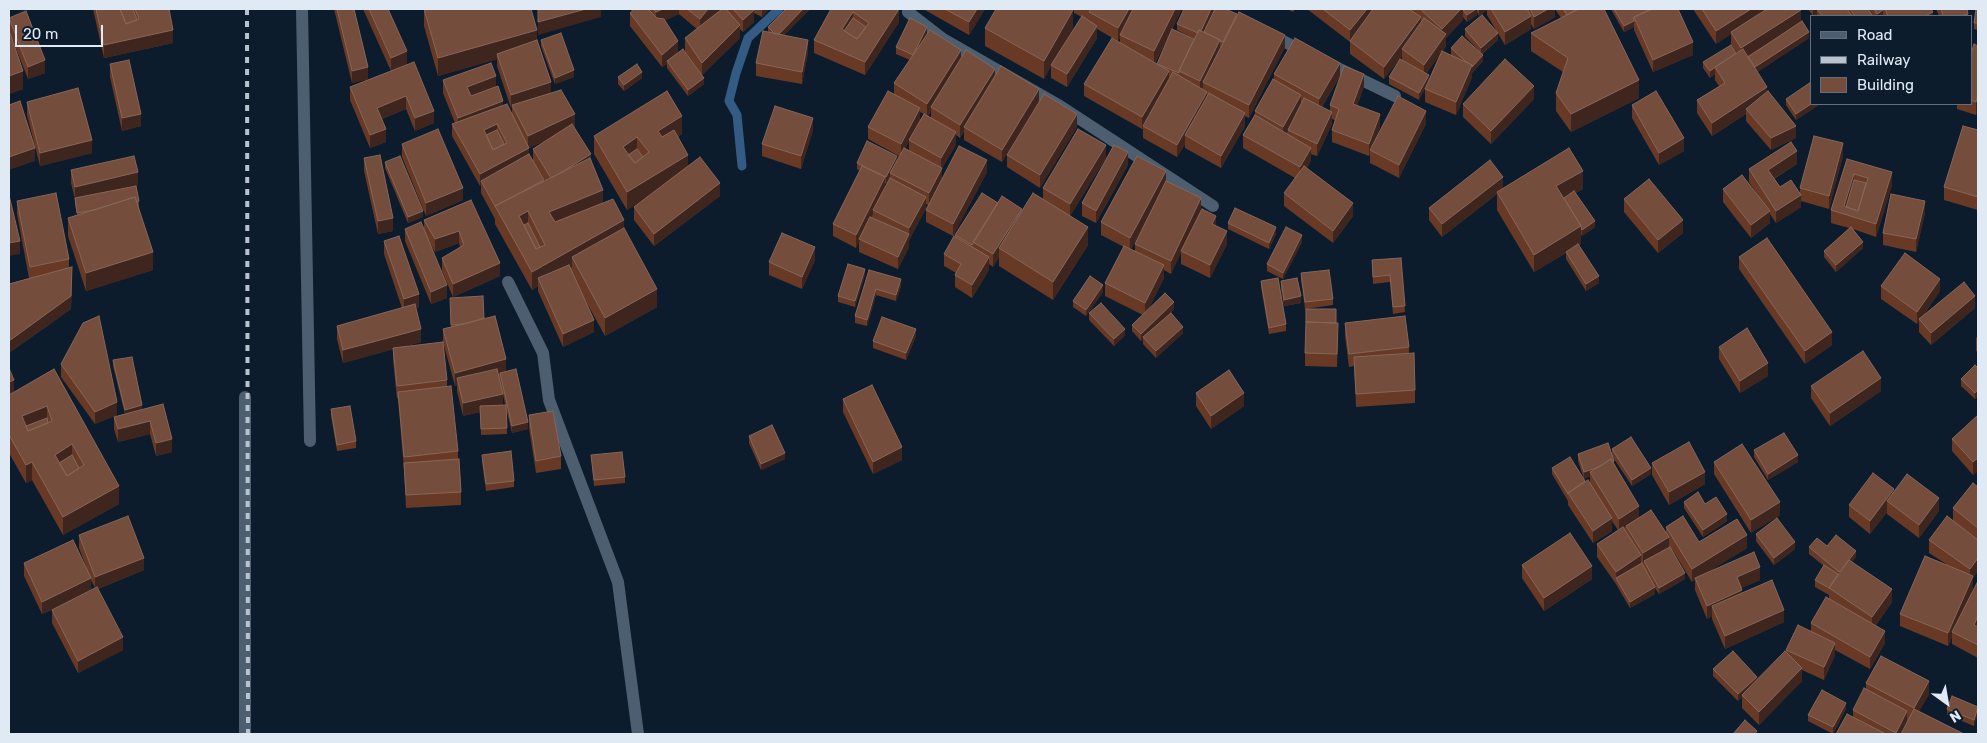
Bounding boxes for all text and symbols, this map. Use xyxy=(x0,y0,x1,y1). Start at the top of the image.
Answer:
scale bar xyxy=(18,15,105,47)
legend xyxy=(1810,15,1972,105)
text: 20 m xyxy=(23,25,58,43)
text: Road xyxy=(1857,26,1893,44)
text: Railway xyxy=(1857,51,1911,69)
text: Building xyxy=(1857,76,1914,94)
north arrow xyxy=(1922,678,1972,728)
text: N xyxy=(1946,706,1964,726)

